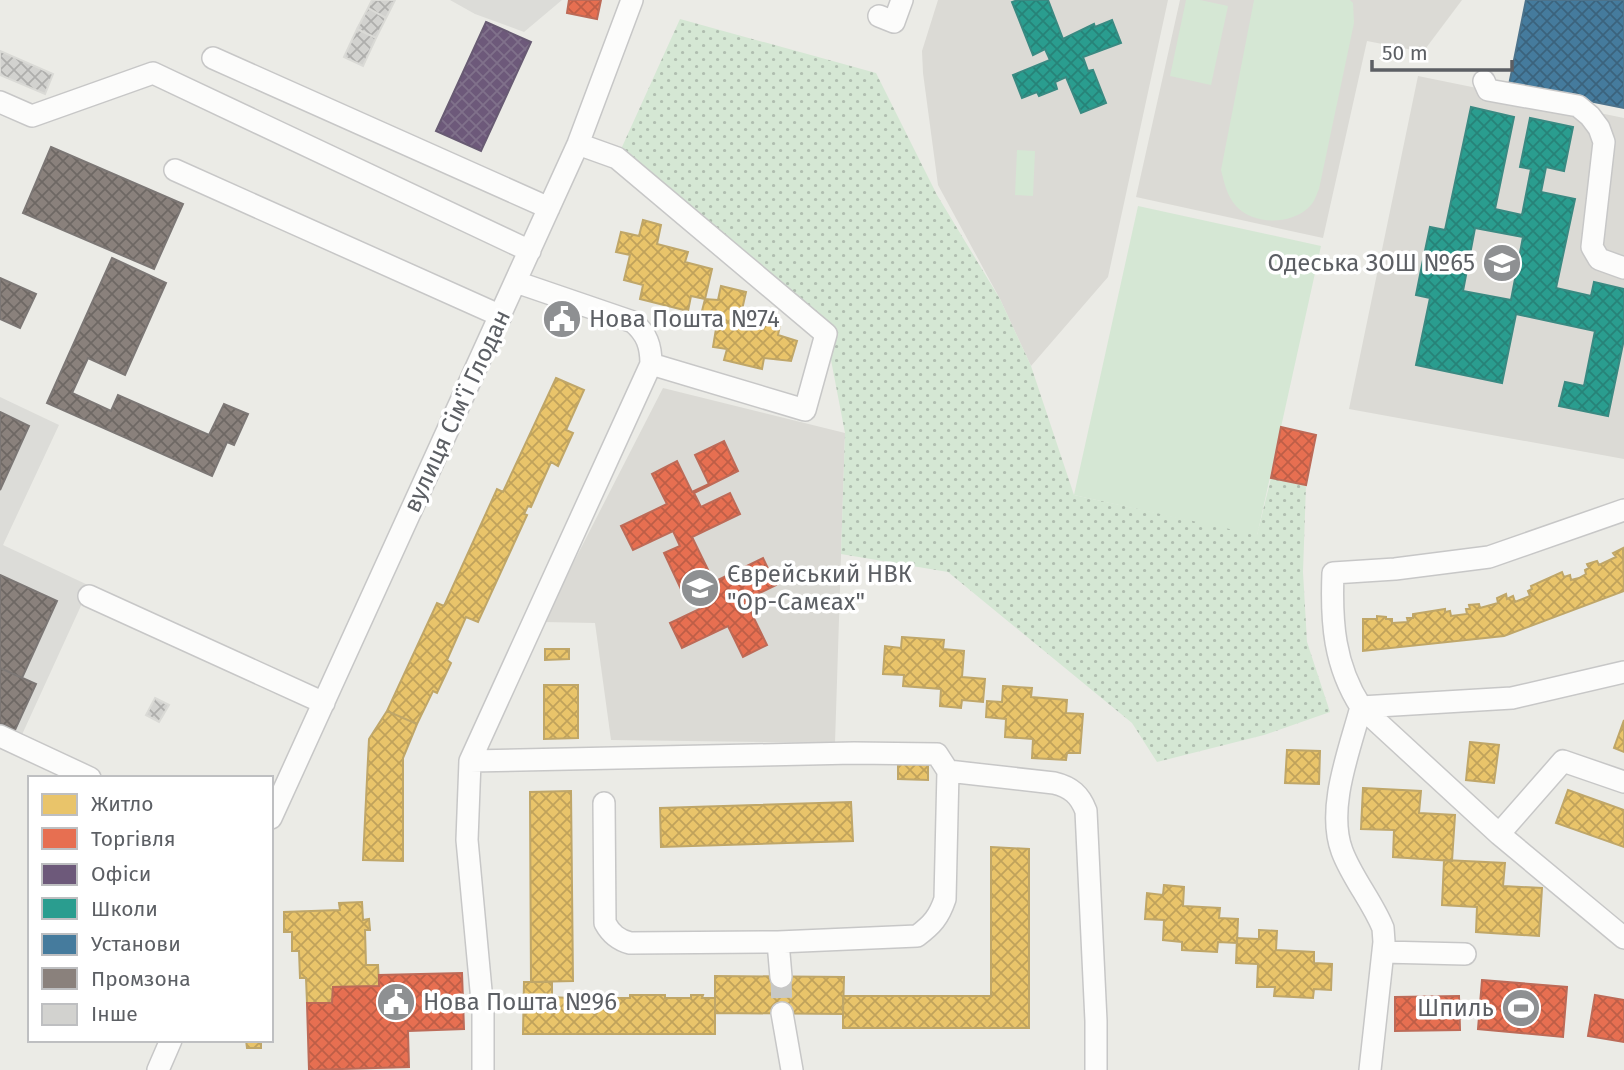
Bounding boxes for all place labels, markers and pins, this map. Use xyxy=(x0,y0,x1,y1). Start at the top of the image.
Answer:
school or university icon: Одеська ЗОШ №65 xyxy=(1481,242,1523,284)
place label: Одеська ЗОШ №65 xyxy=(1268,249,1475,277)
public building icon: Нова Пошта №74 xyxy=(541,298,583,340)
place label: Нова Пошта №74 xyxy=(589,305,780,333)
place label: Єврейський НВК "Ор-Самєах" xyxy=(727,560,912,616)
school or university icon: Єврейський НВК "Ор-Самєах" xyxy=(679,567,721,609)
public building icon: Нова Пошта №96 xyxy=(375,981,417,1023)
sports icon: Шпиль xyxy=(1500,987,1542,1029)
place label: Нова Пошта №96 xyxy=(423,988,617,1016)
place label: Шпиль xyxy=(1417,994,1494,1022)

